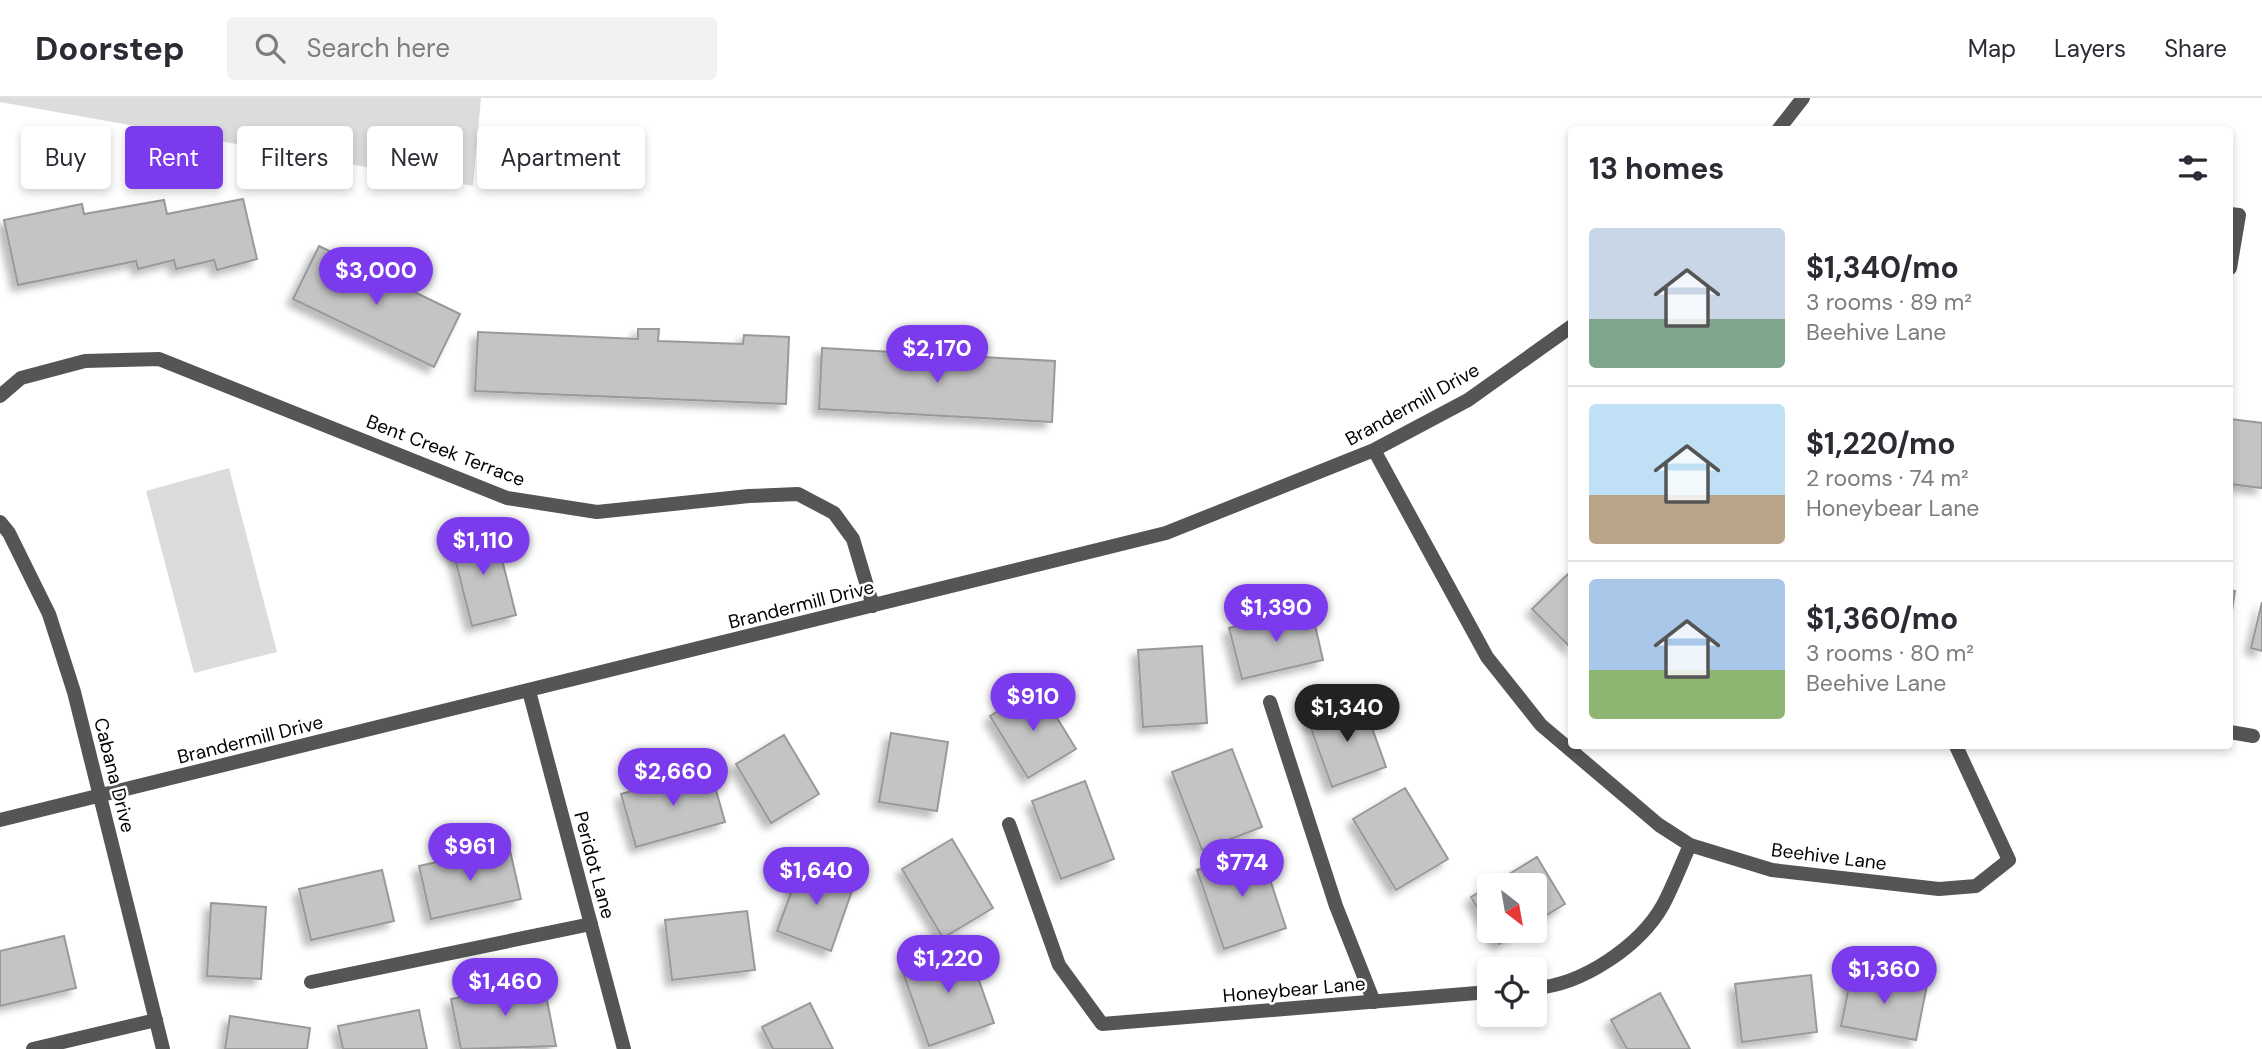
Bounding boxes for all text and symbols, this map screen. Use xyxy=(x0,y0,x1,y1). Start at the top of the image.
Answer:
search box xyxy=(227,17,717,80)
text: Doorstep xyxy=(35,27,185,70)
icon: search xyxy=(251,29,289,67)
text: Search here xyxy=(307,31,450,65)
text: Map xyxy=(1968,33,2016,64)
text: Layers xyxy=(2054,33,2126,64)
text: Share xyxy=(2164,33,2227,64)
chip: Buy xyxy=(21,126,111,189)
chip: Rent xyxy=(125,126,223,189)
chip: Filters xyxy=(237,126,353,189)
chip: New xyxy=(367,126,463,189)
chip: Apartment xyxy=(477,126,645,189)
text: 13 homes xyxy=(1589,149,1724,188)
icon: filters xyxy=(2174,149,2212,187)
pin: $3,000 xyxy=(319,248,433,307)
text: $1,340/mo xyxy=(1806,248,1959,287)
text: $3,000 xyxy=(335,255,417,285)
icon: home xyxy=(1645,256,1729,340)
text: 3 rooms · 89 m² xyxy=(1806,287,1972,317)
text: Beehive Lane xyxy=(1806,317,1946,347)
pin: $2,170 xyxy=(880,326,994,385)
text: $2,170 xyxy=(902,333,972,363)
street label: Brandermill Drive xyxy=(1341,357,1484,452)
street label: Bent Creek Terrace xyxy=(363,409,529,492)
text: $1,220/mo xyxy=(1806,424,1956,463)
icon: home xyxy=(1645,432,1729,516)
text: 2 rooms · 74 m² xyxy=(1806,463,1969,493)
text: Honeybear Lane xyxy=(1806,493,1979,523)
pin: $1,110 xyxy=(426,518,540,577)
text: $1,110 xyxy=(453,525,513,555)
street label: Brandermill Drive xyxy=(726,574,877,635)
pin: $1,390 xyxy=(1219,584,1333,644)
text: $1,390 xyxy=(1240,592,1312,622)
text: $1,360/mo xyxy=(1806,599,1958,638)
icon: home xyxy=(1645,607,1729,691)
text: 3 rooms · 80 m² xyxy=(1806,638,1974,668)
text: Beehive Lane xyxy=(1806,668,1946,698)
pin: $910 xyxy=(992,674,1074,733)
text: $910 xyxy=(1007,681,1059,711)
pin: $1,340 xyxy=(1290,684,1404,744)
text: $1,340 xyxy=(1311,692,1383,722)
street label: Brandermill Drive xyxy=(175,709,326,770)
street label: Cabana Drive xyxy=(88,715,141,835)
pin: $2,660 xyxy=(616,748,730,808)
text: $2,660 xyxy=(634,756,712,786)
street label: Peridot Lane xyxy=(568,809,621,922)
pin: $961 xyxy=(429,824,511,883)
text: $961 xyxy=(444,831,496,861)
street label: Beehive Lane xyxy=(1770,837,1888,876)
pin: $774 xyxy=(1201,840,1283,899)
text: $774 xyxy=(1216,847,1268,877)
pin: $1,640 xyxy=(759,848,873,907)
text: $1,640 xyxy=(779,855,853,885)
north arrow xyxy=(1477,873,1547,943)
map controls xyxy=(1477,873,1547,1027)
pin: $1,220 xyxy=(891,936,1005,995)
text: $1,220 xyxy=(913,943,983,973)
pin: $1,360 xyxy=(1827,946,1941,1006)
text: $1,360 xyxy=(1848,954,1920,984)
button: locate xyxy=(1477,957,1547,1027)
pin: $1,460 xyxy=(448,958,562,1018)
text: $1,460 xyxy=(468,966,542,996)
street label: Honeybear Lane xyxy=(1222,971,1366,1008)

